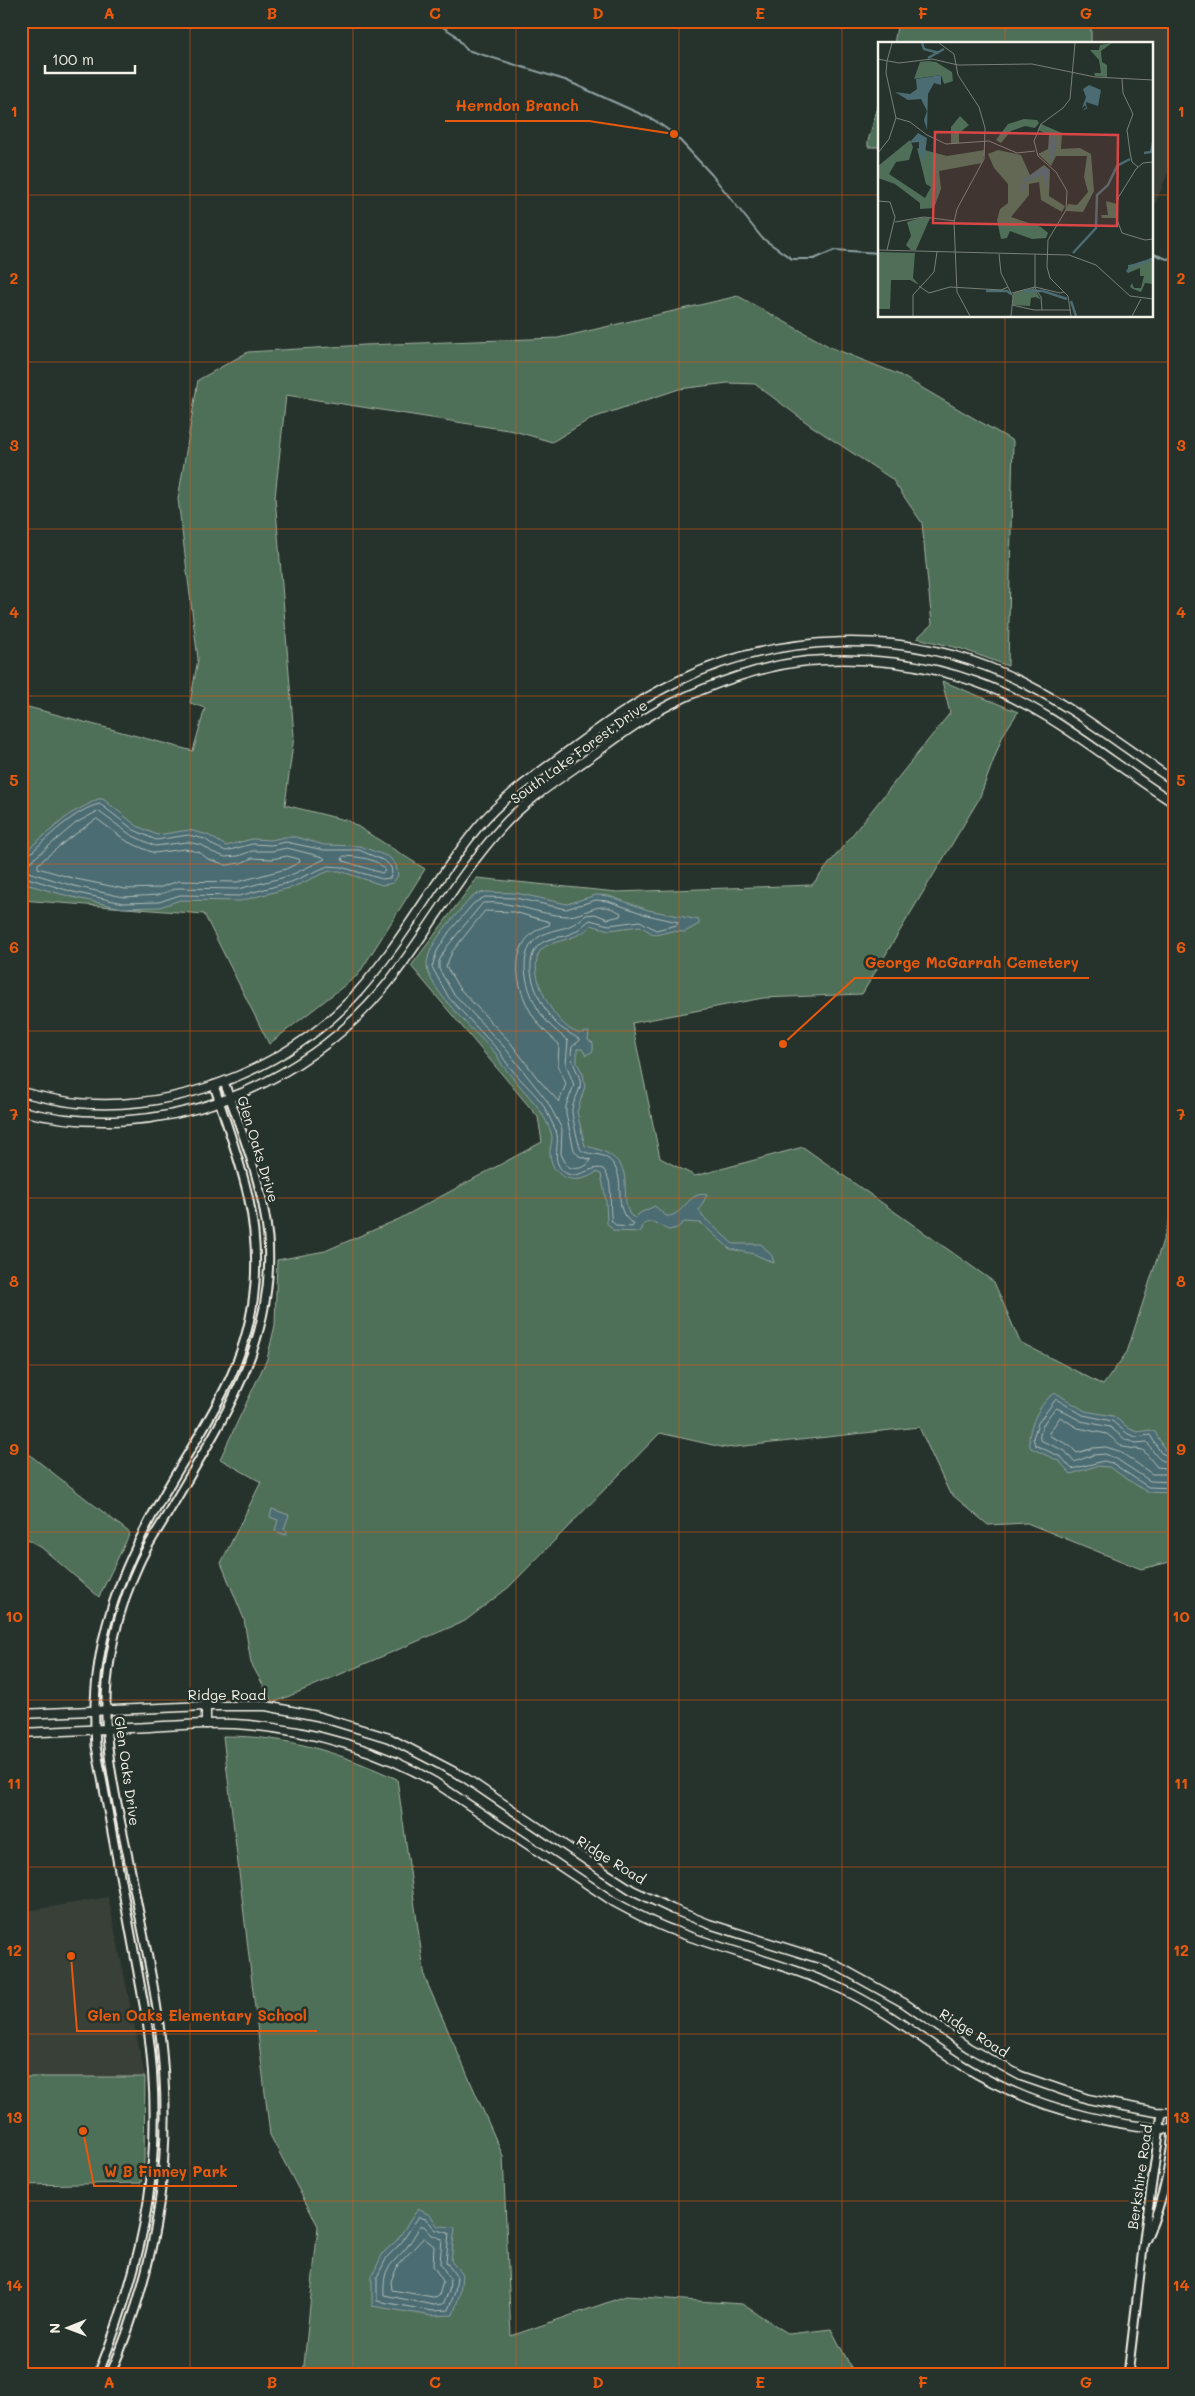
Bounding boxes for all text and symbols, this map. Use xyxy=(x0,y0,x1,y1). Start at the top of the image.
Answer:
text: A xyxy=(103,2,115,23)
text: B xyxy=(267,2,277,23)
text: C xyxy=(429,2,441,23)
text: D xyxy=(592,2,604,23)
text: E xyxy=(755,2,765,23)
text: F xyxy=(918,2,928,23)
text: G xyxy=(1080,2,1092,23)
scale bar xyxy=(45,42,135,74)
inset map xyxy=(878,42,1152,318)
text: 100 m xyxy=(52,49,94,69)
callout: Herndon Branch xyxy=(445,91,589,121)
text: Herndon Branch xyxy=(455,95,579,115)
text: 1 xyxy=(10,100,18,121)
text: 1 xyxy=(1177,100,1185,121)
text: 2 xyxy=(10,267,19,288)
text: 2 xyxy=(1177,267,1186,288)
text: 3 xyxy=(9,434,19,455)
text: 3 xyxy=(1176,434,1186,455)
text: 4 xyxy=(9,601,19,622)
text: 4 xyxy=(1176,601,1186,622)
street label: South Lake Forest Drive xyxy=(506,695,651,808)
text: 5 xyxy=(9,769,19,790)
text: 5 xyxy=(1176,769,1186,790)
text: 6 xyxy=(9,936,19,957)
text: 6 xyxy=(1176,936,1186,957)
callout: George McGarrah Cemetery xyxy=(855,948,1089,978)
text: George McGarrah Cemetery xyxy=(865,952,1079,972)
street label: Glen Oaks Drive xyxy=(233,1093,284,1204)
text: 7 xyxy=(10,1103,19,1124)
text: 7 xyxy=(1177,1103,1186,1124)
text: 8 xyxy=(9,1270,19,1291)
text: 8 xyxy=(1176,1270,1186,1291)
text: 9 xyxy=(9,1438,19,1459)
text: 9 xyxy=(1176,1438,1186,1459)
text: 10 xyxy=(5,1605,23,1626)
text: 10 xyxy=(1172,1605,1190,1626)
street label: Ridge Road xyxy=(188,1685,266,1704)
street label: Glen Oaks Drive xyxy=(110,1715,145,1827)
text: 11 xyxy=(7,1772,21,1793)
text: 11 xyxy=(1174,1772,1188,1793)
street label: Ridge Road xyxy=(573,1831,650,1888)
text: 12 xyxy=(6,1939,22,1960)
text: 12 xyxy=(1173,1939,1189,1960)
callout: Glen Oaks Elementary School xyxy=(77,2001,317,2031)
street label: Ridge Road xyxy=(936,2004,1013,2061)
text: Glen Oaks Elementary School xyxy=(87,2005,307,2025)
text: 13 xyxy=(6,2106,23,2127)
text: 13 xyxy=(1173,2106,1190,2127)
street label: Berkshire Road xyxy=(1123,2123,1156,2231)
callout: W B Finney Park xyxy=(94,2156,237,2186)
text: W B Finney Park xyxy=(104,2161,228,2181)
text: 14 xyxy=(5,2274,23,2295)
text: 14 xyxy=(1172,2274,1190,2295)
north arrow xyxy=(42,2304,92,2354)
text: N xyxy=(45,2323,64,2334)
text: A xyxy=(103,2371,115,2392)
text: B xyxy=(267,2371,277,2392)
text: C xyxy=(429,2371,441,2392)
text: D xyxy=(592,2371,604,2392)
text: E xyxy=(755,2371,765,2392)
text: F xyxy=(918,2371,928,2392)
text: G xyxy=(1080,2371,1092,2392)

